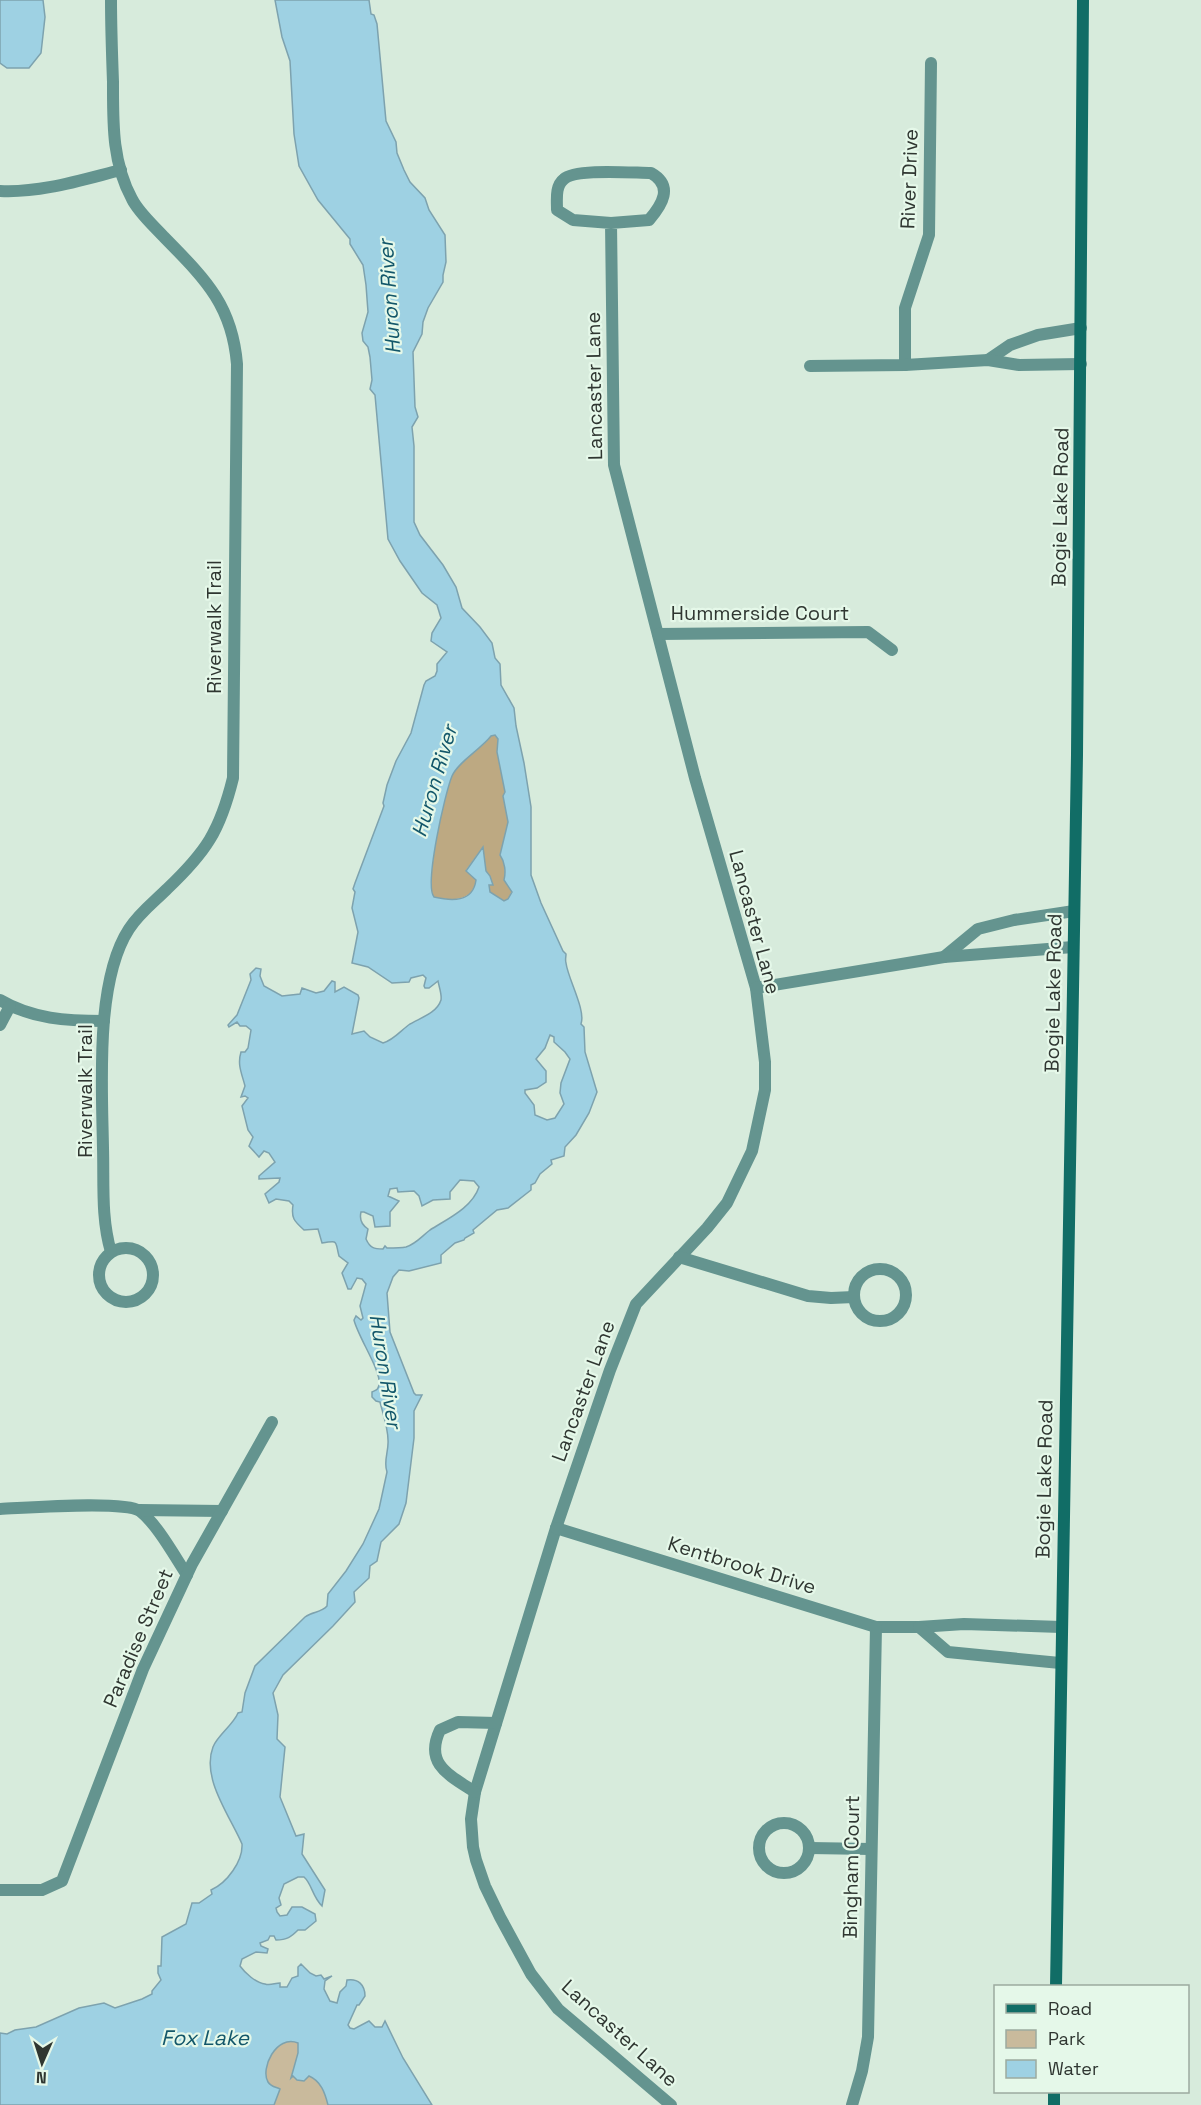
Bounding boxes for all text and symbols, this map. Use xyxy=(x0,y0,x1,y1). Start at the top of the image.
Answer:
street label: River Drive xyxy=(894,128,924,230)
water label: Huron River xyxy=(371,237,406,355)
street label: Lancaster Lane xyxy=(580,312,608,460)
street label: Bogie Lake Road xyxy=(1046,427,1074,587)
street label: Riverwalk Trail xyxy=(201,560,227,694)
street label: Hummerside Court xyxy=(671,600,849,626)
water label: Huron River xyxy=(405,720,463,840)
street label: Lancaster Lane xyxy=(723,847,787,997)
street label: Bogie Lake Road xyxy=(1039,913,1067,1073)
street label: Riverwalk Trail xyxy=(72,1024,98,1158)
water label: Huron River xyxy=(364,1312,409,1432)
street label: Lancaster Lane xyxy=(545,1317,621,1465)
street label: Bogie Lake Road xyxy=(1030,1399,1058,1559)
street label: Kentbrook Drive xyxy=(665,1530,819,1600)
street label: Paradise Street xyxy=(97,1565,179,1711)
street label: Bingham Court xyxy=(837,1795,865,1939)
street label: Lancaster Lane xyxy=(556,1974,684,2092)
legend xyxy=(994,1985,1189,2093)
text: Road xyxy=(1048,1997,1092,2020)
water label: Fox Lake xyxy=(161,2024,251,2051)
text: Park xyxy=(1048,2027,1086,2050)
north arrow xyxy=(12,2033,72,2093)
text: Water xyxy=(1048,2057,1099,2080)
text: N xyxy=(35,2067,47,2088)

